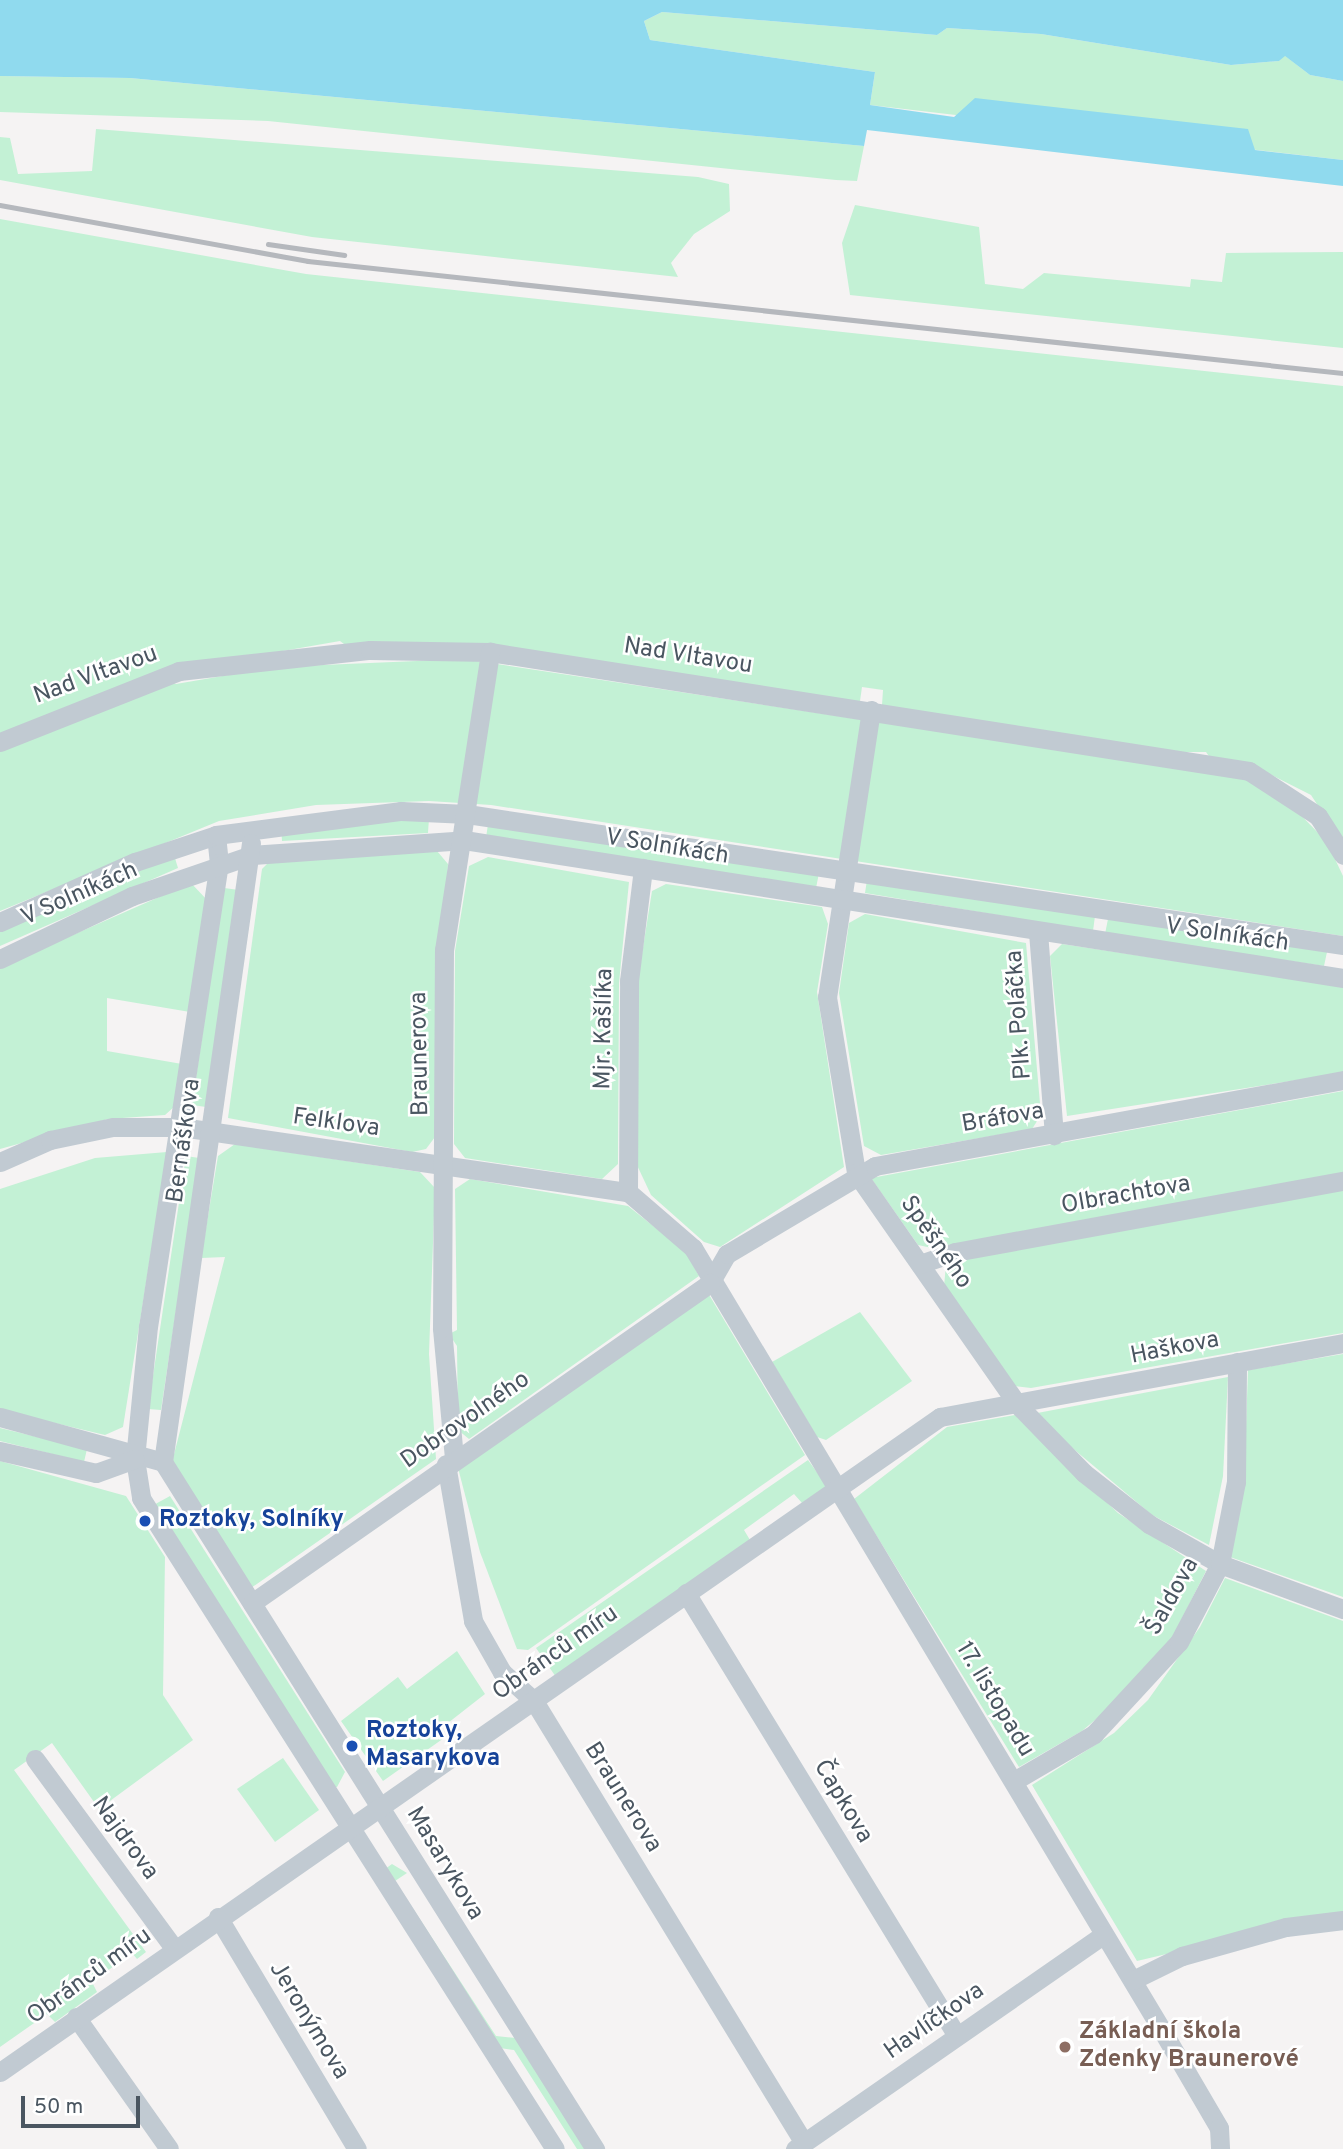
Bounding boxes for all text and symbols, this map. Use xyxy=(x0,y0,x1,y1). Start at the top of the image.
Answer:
street label: Nad Vltavou xyxy=(621,633,755,681)
street label: Nad Vltavou xyxy=(30,640,162,712)
street label: V Solníkách xyxy=(603,824,731,872)
street label: V Solníkách xyxy=(17,856,143,934)
street label: V Solníkách xyxy=(1163,913,1291,959)
street label: Plk. Poláčka xyxy=(1001,949,1039,1081)
street label: Mjr. Kašlíka xyxy=(590,968,620,1090)
street label: Braunerova xyxy=(406,992,436,1116)
street label: Bernáškova xyxy=(162,1077,208,1205)
street label: Bráfova xyxy=(960,1098,1046,1140)
street label: Felklova xyxy=(291,1104,381,1144)
street label: Olbrachtova xyxy=(1059,1170,1193,1222)
street label: Spěšného xyxy=(893,1191,977,1295)
street label: Haškova xyxy=(1128,1326,1222,1372)
street label: Dobrovolného xyxy=(396,1366,536,1476)
place label: Roztoky, Solníky xyxy=(159,1507,344,1535)
marker: Roztoky, Solníky xyxy=(137,1513,153,1529)
street label: Šaldova xyxy=(1140,1553,1206,1641)
street label: Obránců míru xyxy=(488,1600,624,1708)
street label: 17. listopadu xyxy=(948,1637,1040,1763)
place label: Roztoky, Masarykova xyxy=(366,1718,500,1774)
marker: Roztoky, Masarykova xyxy=(344,1738,360,1754)
street label: Braunerova xyxy=(577,1738,667,1858)
street label: Čapkova xyxy=(806,1755,878,1849)
street label: Najdrova xyxy=(84,1792,164,1886)
street label: Masarykova xyxy=(399,1802,489,1926)
street label: Obránců míru xyxy=(22,1922,158,2032)
street label: Jeronýmova xyxy=(262,1957,354,2085)
street label: Havlíčkova xyxy=(880,1977,990,2067)
place label: Základní škola Zdenky Braunerové xyxy=(1079,2019,1299,2075)
marker: Základní škola Zdenky Braunerové xyxy=(1057,2039,1073,2055)
scale bar xyxy=(24,2082,144,2126)
text: 50 m xyxy=(34,2094,83,2121)

